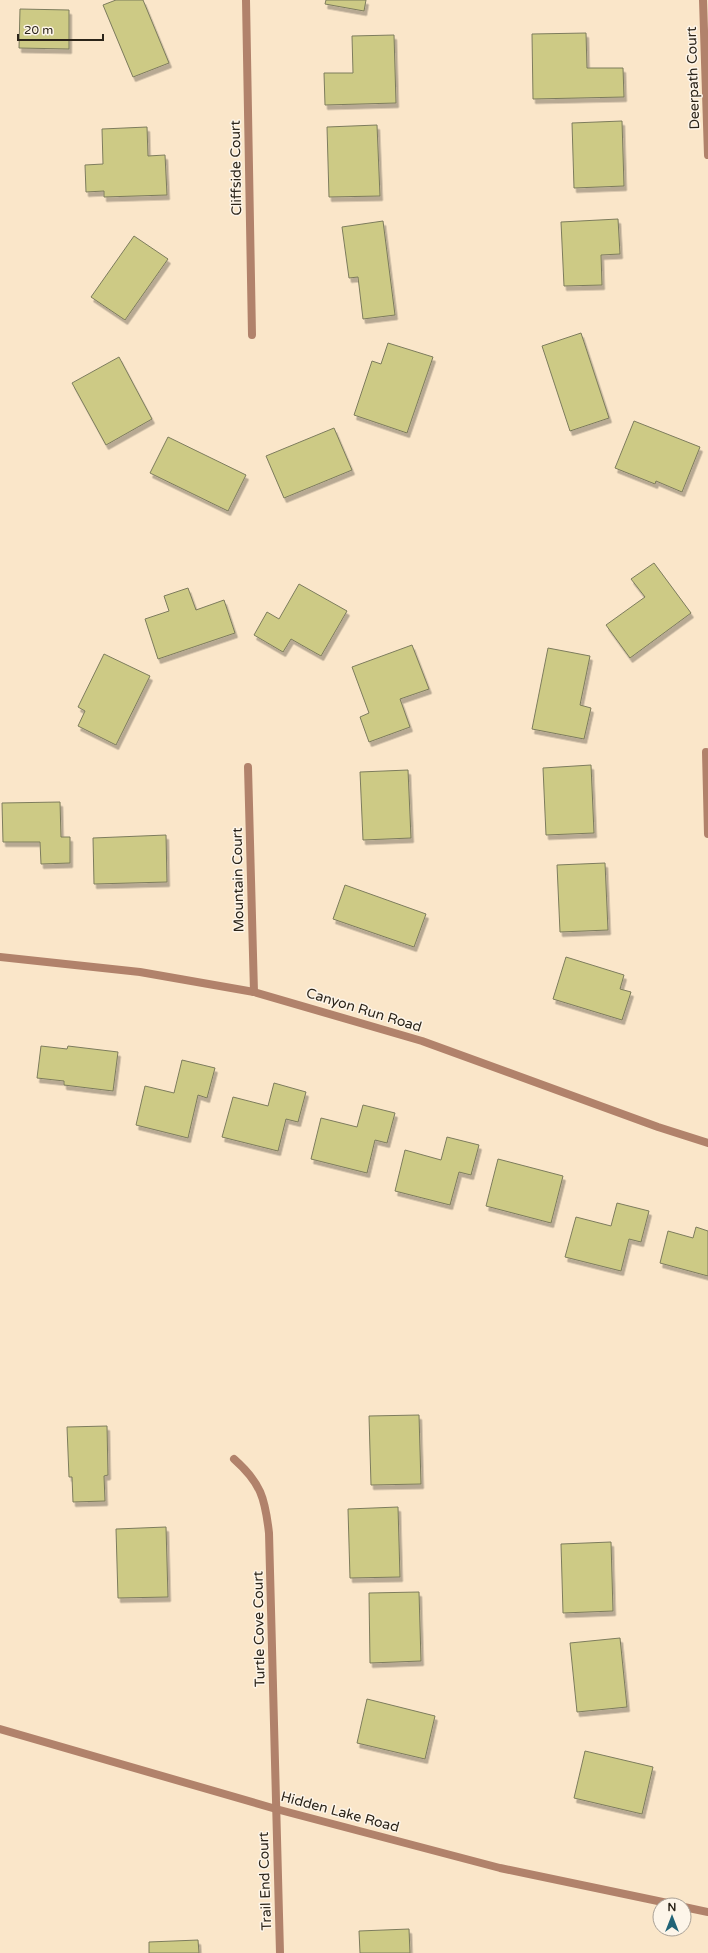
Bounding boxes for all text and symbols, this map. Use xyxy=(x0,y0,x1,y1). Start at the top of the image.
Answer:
scale bar xyxy=(18,16,103,42)
text: 20 m xyxy=(24,23,53,37)
street label: Deerpath Court xyxy=(683,26,703,130)
street label: Cliffside Court xyxy=(227,120,245,216)
street label: Mountain Court xyxy=(229,827,247,933)
street label: Canyon Run Road xyxy=(304,984,424,1036)
street label: Turtle Cove Court xyxy=(249,1570,269,1687)
street label: Hidden Lake Road xyxy=(279,1788,401,1836)
street label: Trail End Court xyxy=(255,1831,275,1931)
north arrow xyxy=(652,1897,692,1937)
text: N xyxy=(668,1901,676,1914)

